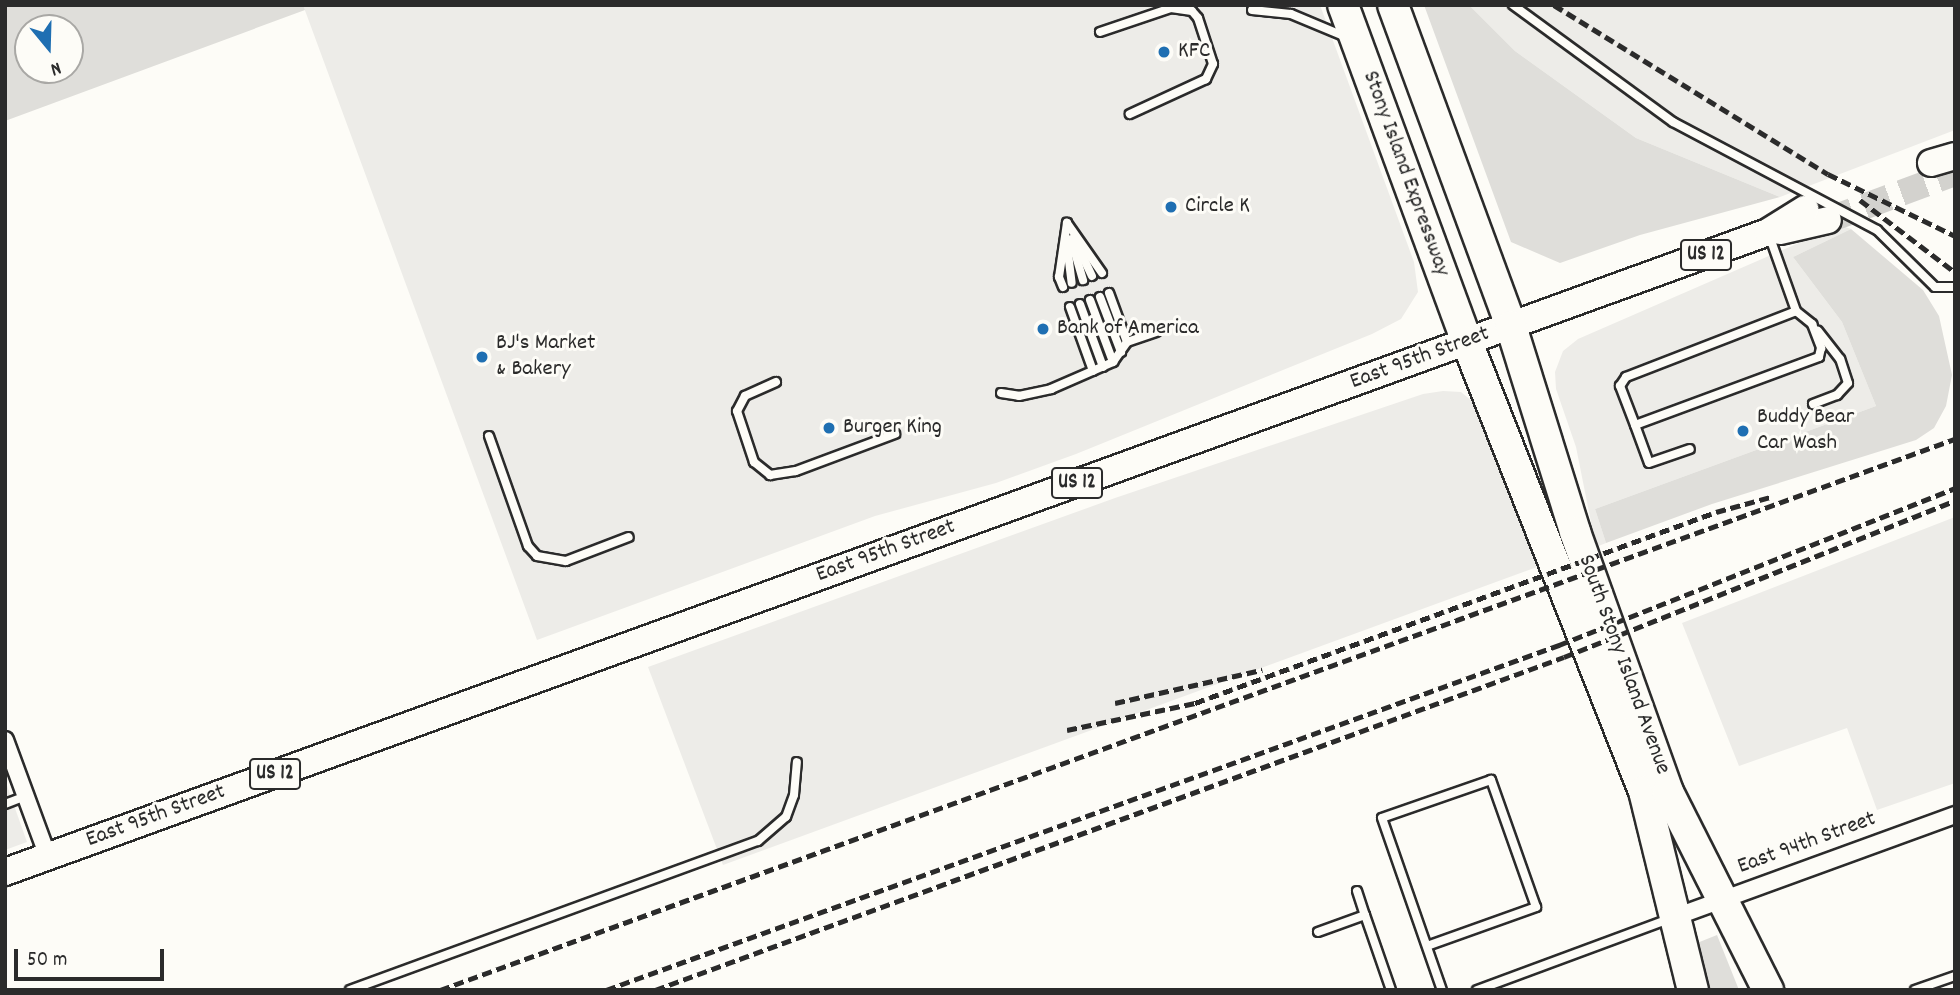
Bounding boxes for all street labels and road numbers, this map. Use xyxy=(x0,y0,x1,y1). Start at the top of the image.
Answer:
street label: Stony Island Expressway xyxy=(1355,68,1455,280)
road number: US 12 xyxy=(1680,238,1732,272)
street label: East 95th Street xyxy=(1347,321,1493,397)
road number: US 12 xyxy=(1051,466,1103,500)
street label: East 95th Street xyxy=(813,514,959,590)
street label: South Stony Island Avenue xyxy=(1570,552,1676,778)
road number: US 12 xyxy=(249,756,301,792)
street label: East 95th Street xyxy=(83,779,229,855)
street label: East 94th Street xyxy=(1734,806,1880,882)

